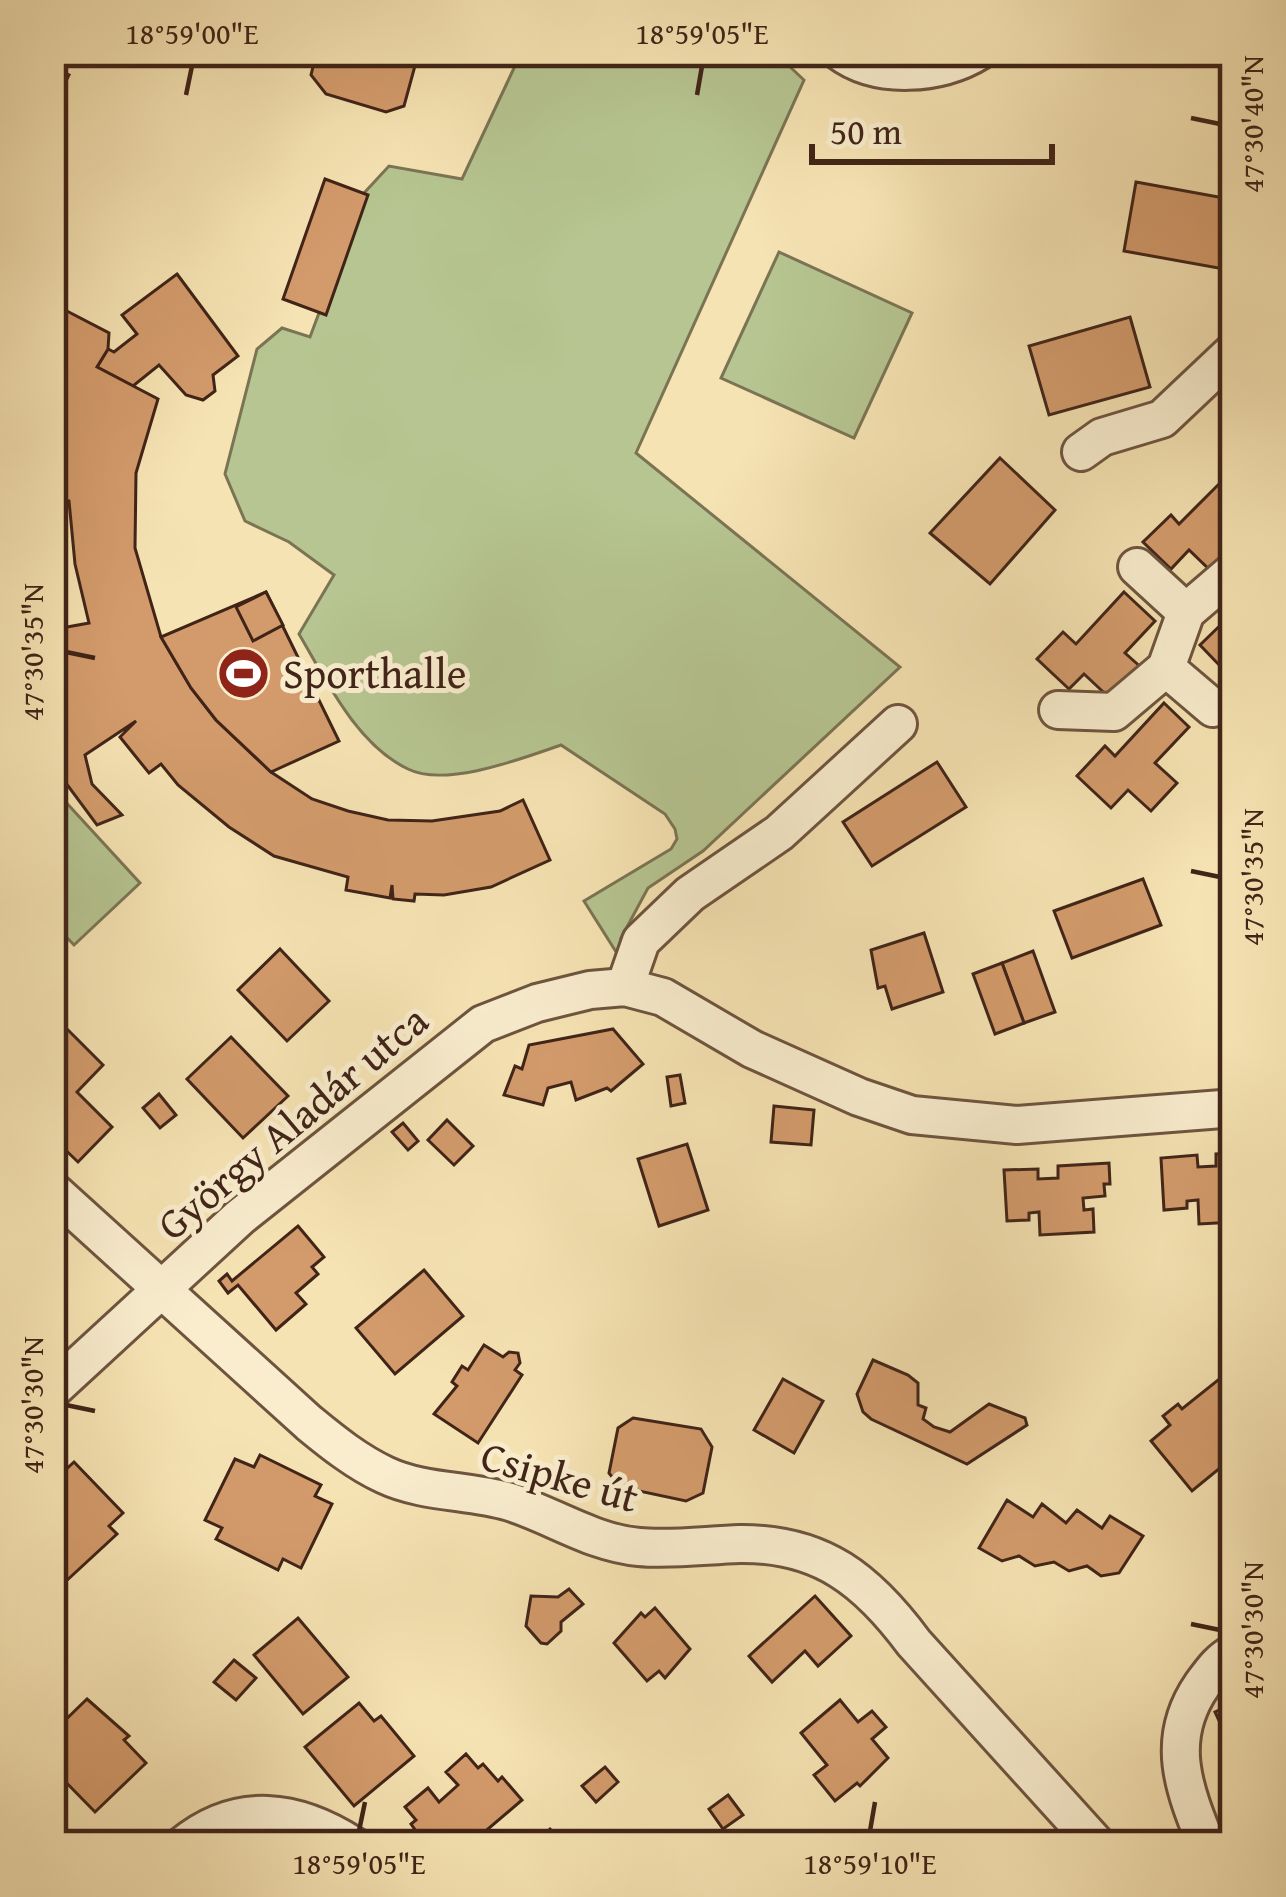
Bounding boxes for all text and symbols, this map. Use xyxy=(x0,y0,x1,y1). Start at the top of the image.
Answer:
text: 18°59'00"E xyxy=(125,11,259,55)
text: 18°59'05"E xyxy=(635,11,769,55)
text: 47°30'40"N xyxy=(1230,55,1274,193)
scale bar xyxy=(812,90,1052,164)
text: 50 m xyxy=(830,104,902,157)
text: 47°30'35"N xyxy=(10,583,54,721)
place label: Sporthalle xyxy=(283,642,466,703)
sports icon: Sporthalle xyxy=(216,645,272,701)
text: 47°30'35"N xyxy=(1230,808,1274,946)
street label: György Aladár utca xyxy=(143,990,441,1253)
text: 47°30'30"N xyxy=(10,1336,54,1474)
street label: Csipke út xyxy=(474,1424,646,1527)
text: 47°30'30"N xyxy=(1230,1561,1274,1699)
text: 18°59'05"E xyxy=(292,1841,426,1885)
text: 18°59'10"E xyxy=(803,1841,937,1885)

